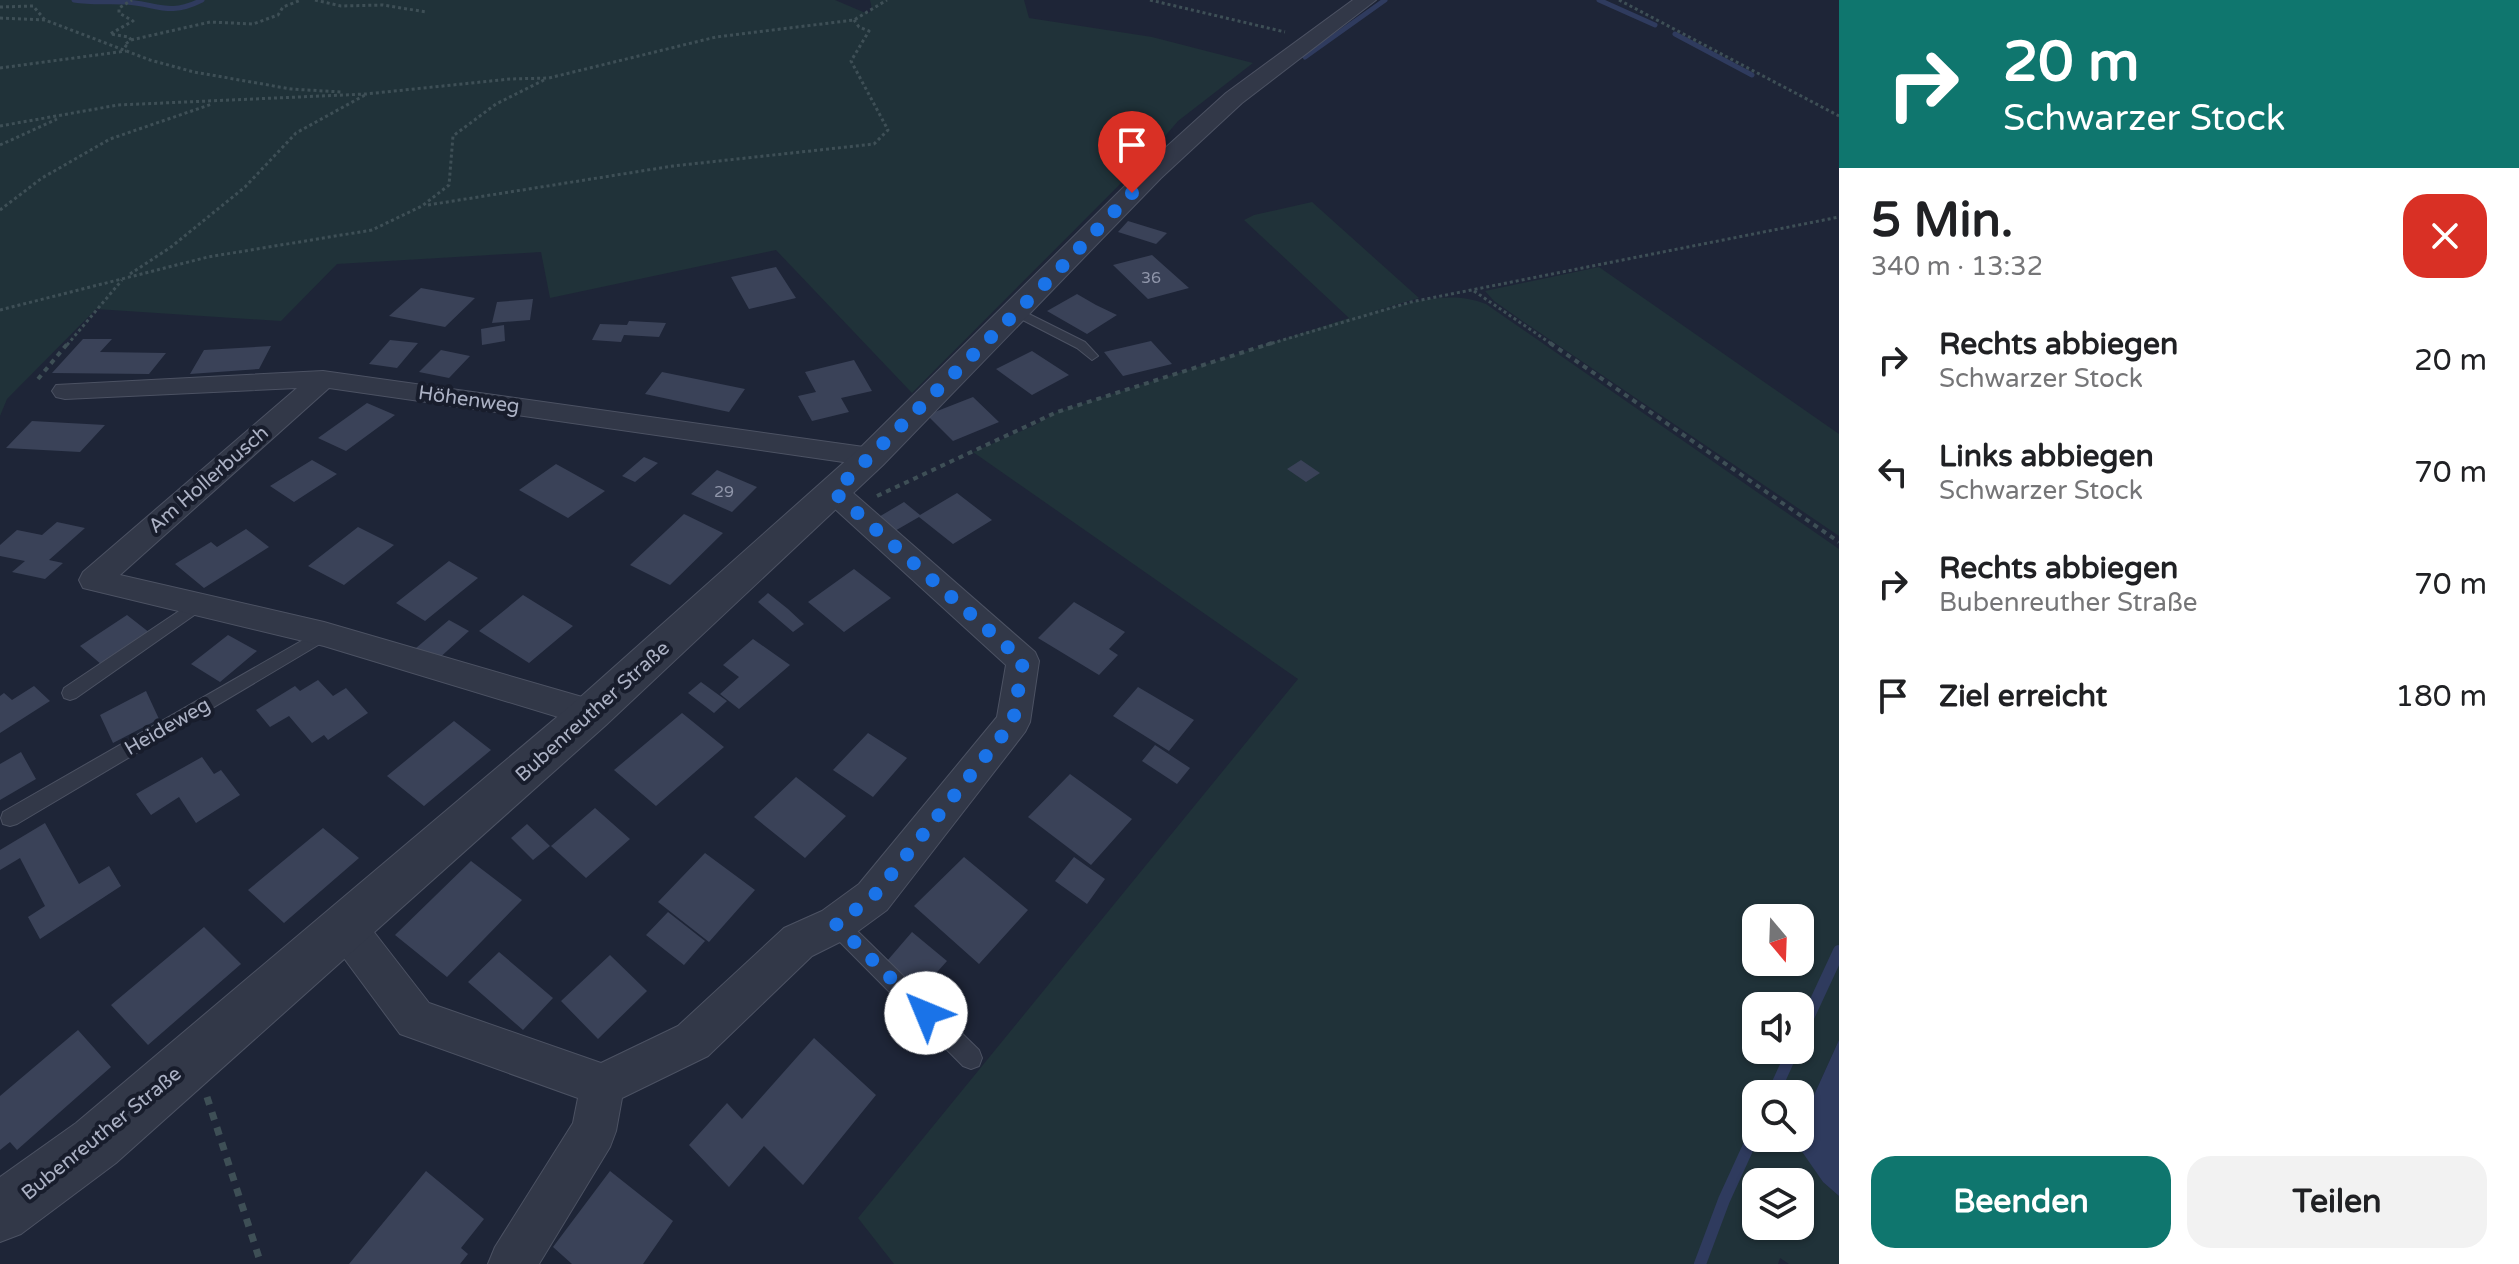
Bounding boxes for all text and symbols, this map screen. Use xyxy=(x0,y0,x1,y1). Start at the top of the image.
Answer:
text: 20 m xyxy=(2003,29,2139,96)
icon: right xyxy=(1871,32,1975,136)
text: Schwarzer Stock xyxy=(2003,97,2285,140)
pin xyxy=(1098,111,1166,193)
icon: arrive xyxy=(1110,123,1154,167)
text: 5 Min. xyxy=(1871,192,2013,250)
button: close xyxy=(2403,194,2487,278)
text: 340 m · 13:32 xyxy=(1871,251,2043,282)
house number: 36 xyxy=(1141,268,1161,288)
text: Rechts abbiegen xyxy=(1939,326,2178,363)
icon: right xyxy=(1871,338,1915,382)
text: 20 m xyxy=(2414,342,2487,379)
text: Schwarzer Stock xyxy=(1939,363,2143,394)
street label: Höhenweg xyxy=(417,381,521,419)
street label: Am Hollerbusch xyxy=(144,421,274,539)
text: Links abbiegen xyxy=(1939,438,2154,475)
icon: left xyxy=(1871,450,1915,494)
text: 70 m xyxy=(2414,454,2487,491)
text: Schwarzer Stock xyxy=(1939,475,2143,506)
house number: 29 xyxy=(714,482,734,502)
text: Rechts abbiegen xyxy=(1939,550,2178,587)
icon: right xyxy=(1871,562,1915,606)
text: 70 m xyxy=(2414,566,2487,603)
text: Bubenreuther Straße xyxy=(1939,587,2197,618)
street label: Bubenreuther Straße xyxy=(511,636,675,787)
icon: arrive xyxy=(1871,674,1915,718)
text: Ziel erreicht xyxy=(1939,678,2107,715)
text: 180 m xyxy=(2395,678,2487,715)
street label: Heideweg xyxy=(121,693,214,761)
north arrow xyxy=(1742,904,1814,976)
map controls xyxy=(1742,904,1814,1240)
position arrow xyxy=(884,971,968,1055)
button: sound xyxy=(1742,992,1814,1064)
street label: Bubenreuther Straße xyxy=(17,1062,186,1206)
button: search xyxy=(1742,1080,1814,1152)
button: Beenden xyxy=(1871,1156,2171,1248)
button: Teilen xyxy=(2187,1156,2487,1248)
button: layers xyxy=(1742,1168,1814,1240)

